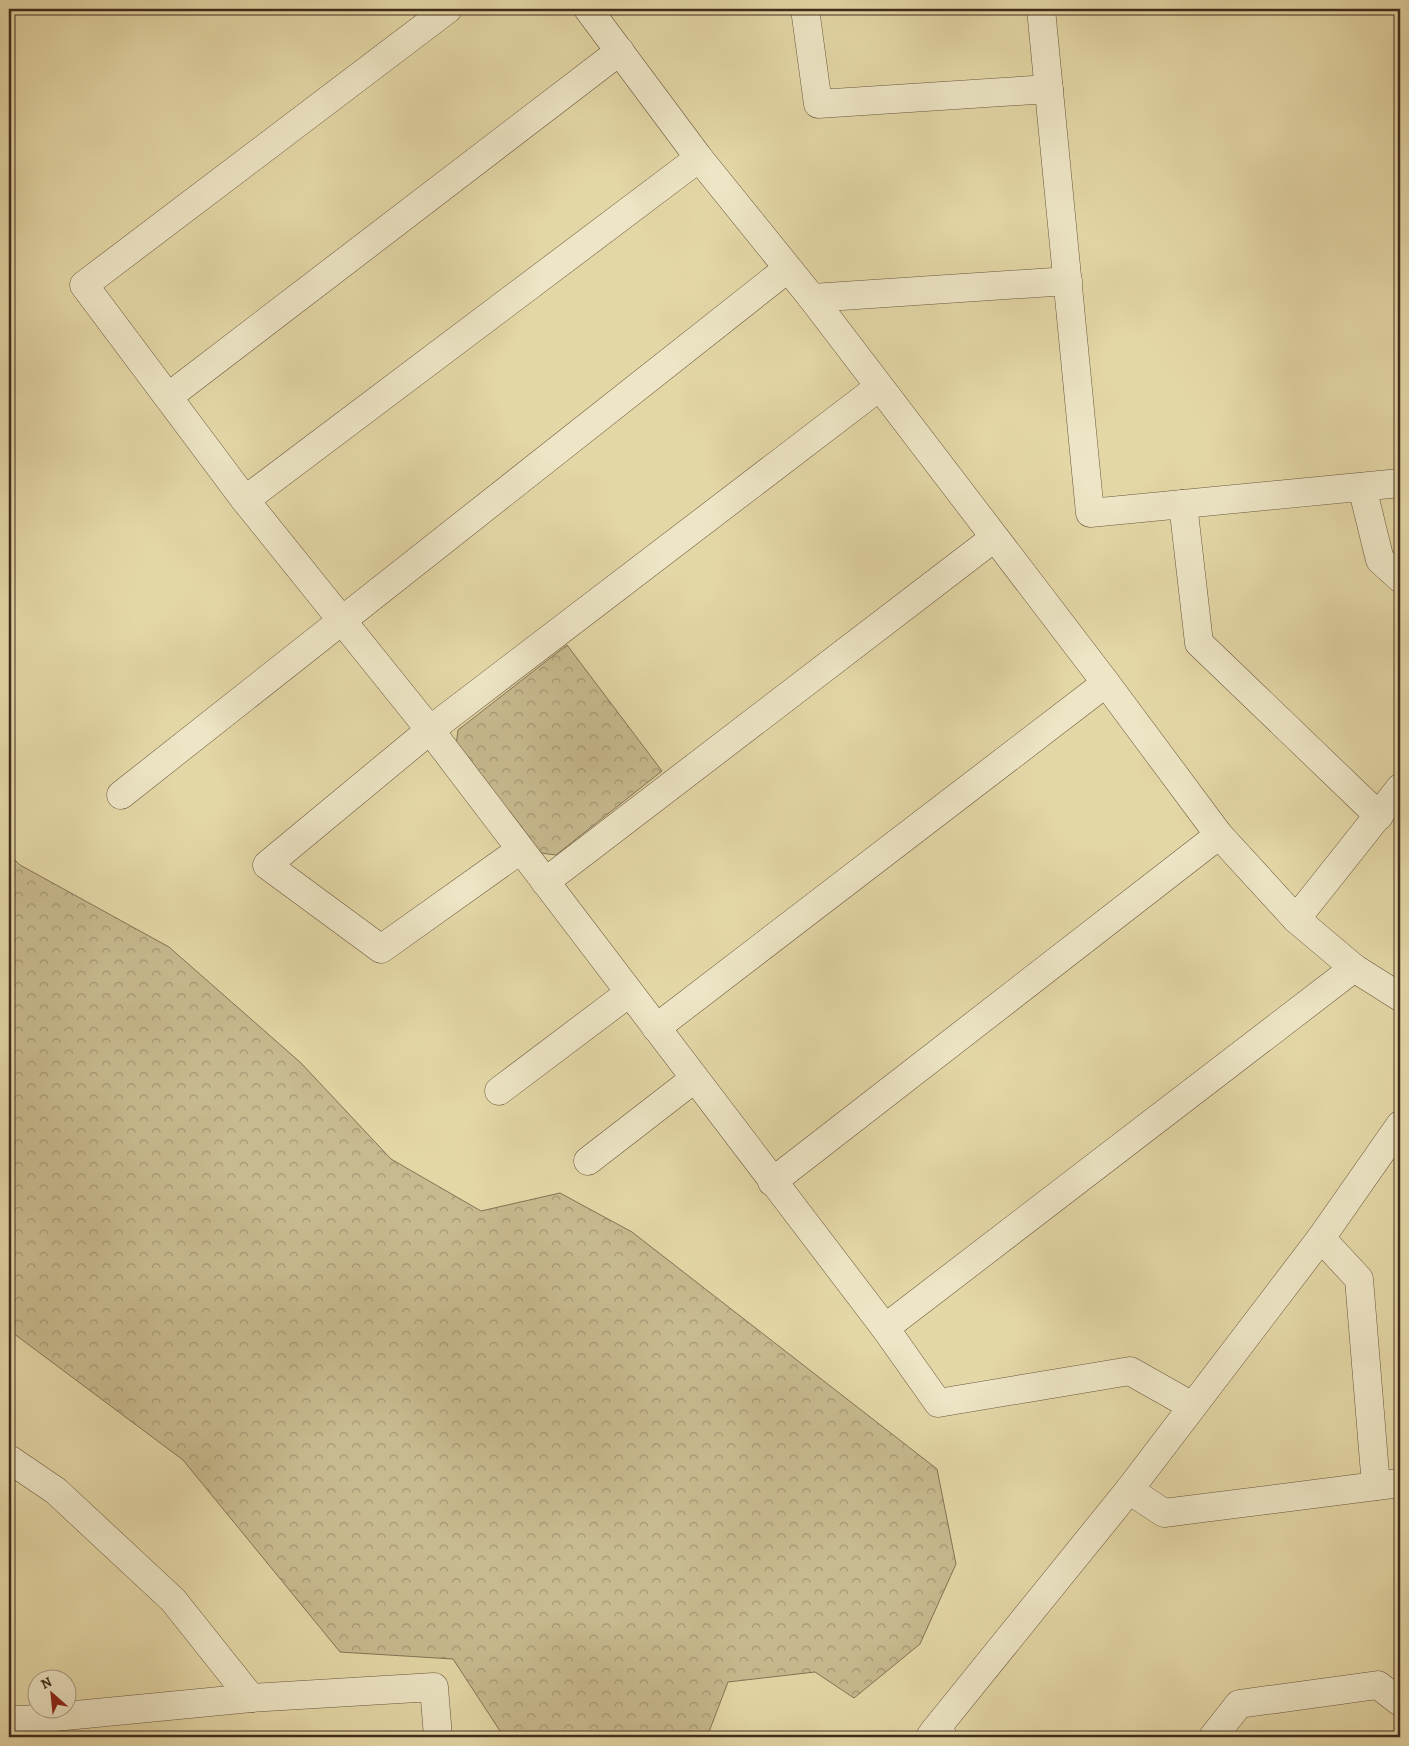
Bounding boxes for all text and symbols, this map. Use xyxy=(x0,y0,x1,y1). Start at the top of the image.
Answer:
north arrow xyxy=(28,1668,78,1718)
text: N xyxy=(37,1672,55,1694)

